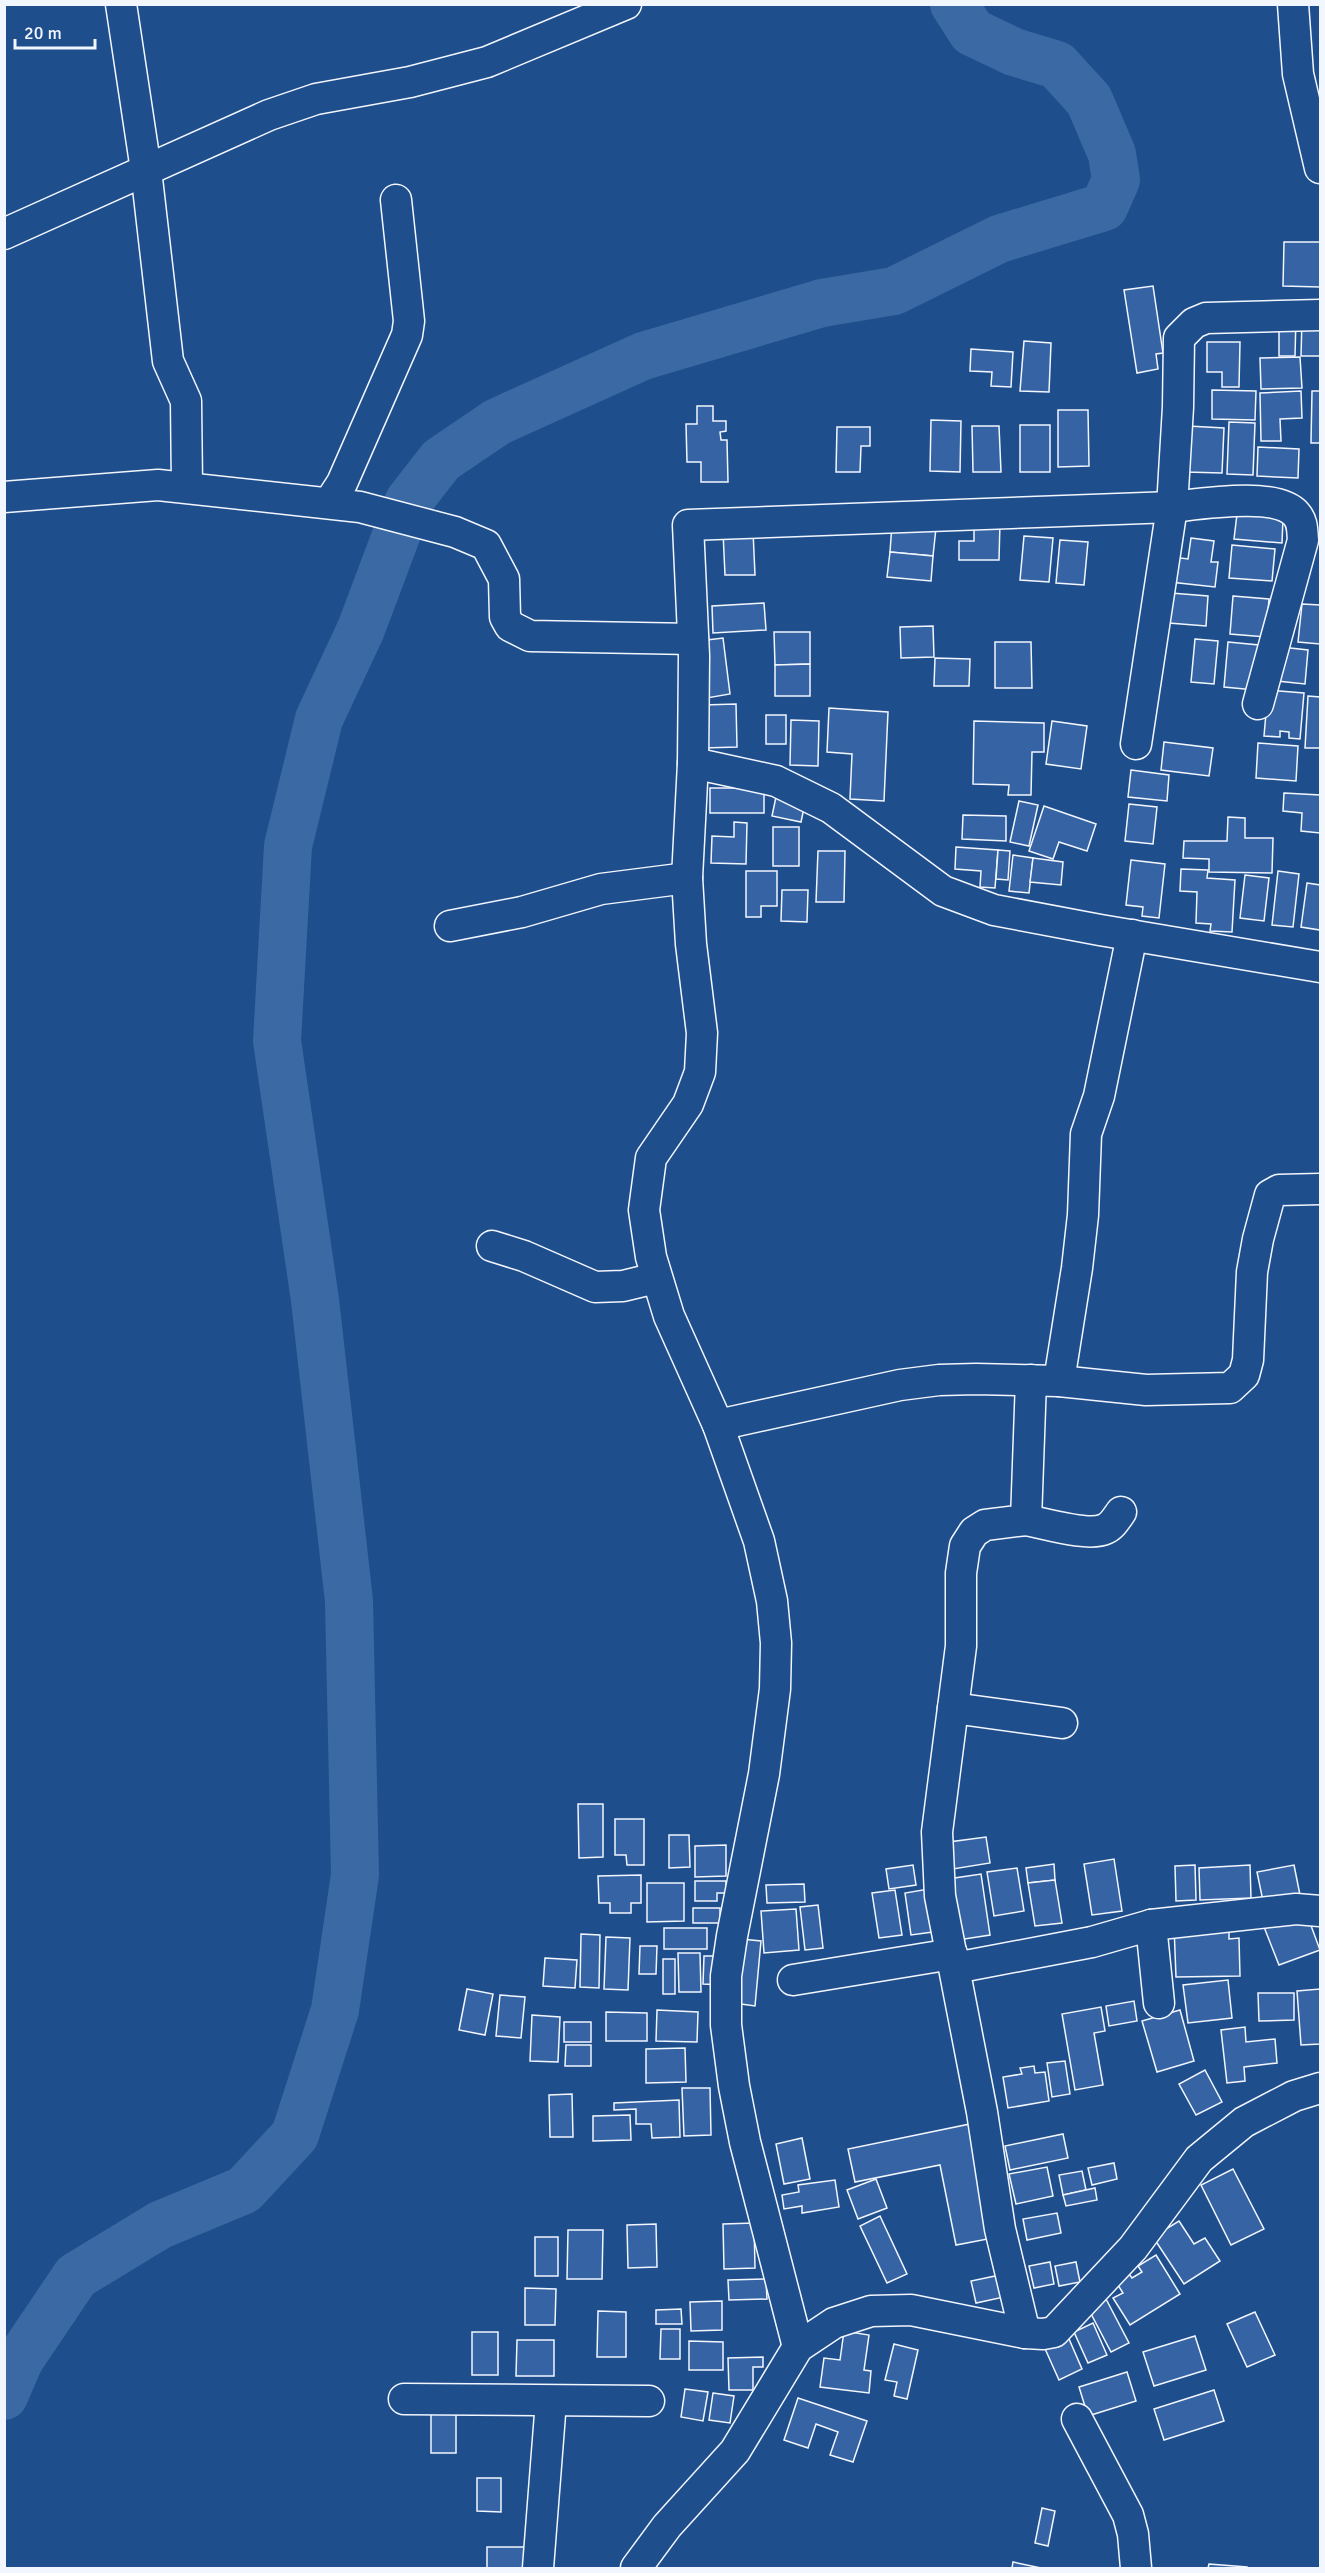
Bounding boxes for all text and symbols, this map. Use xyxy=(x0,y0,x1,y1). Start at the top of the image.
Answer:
scale bar xyxy=(15,12,94,50)
text: 20 m xyxy=(24,22,62,44)

